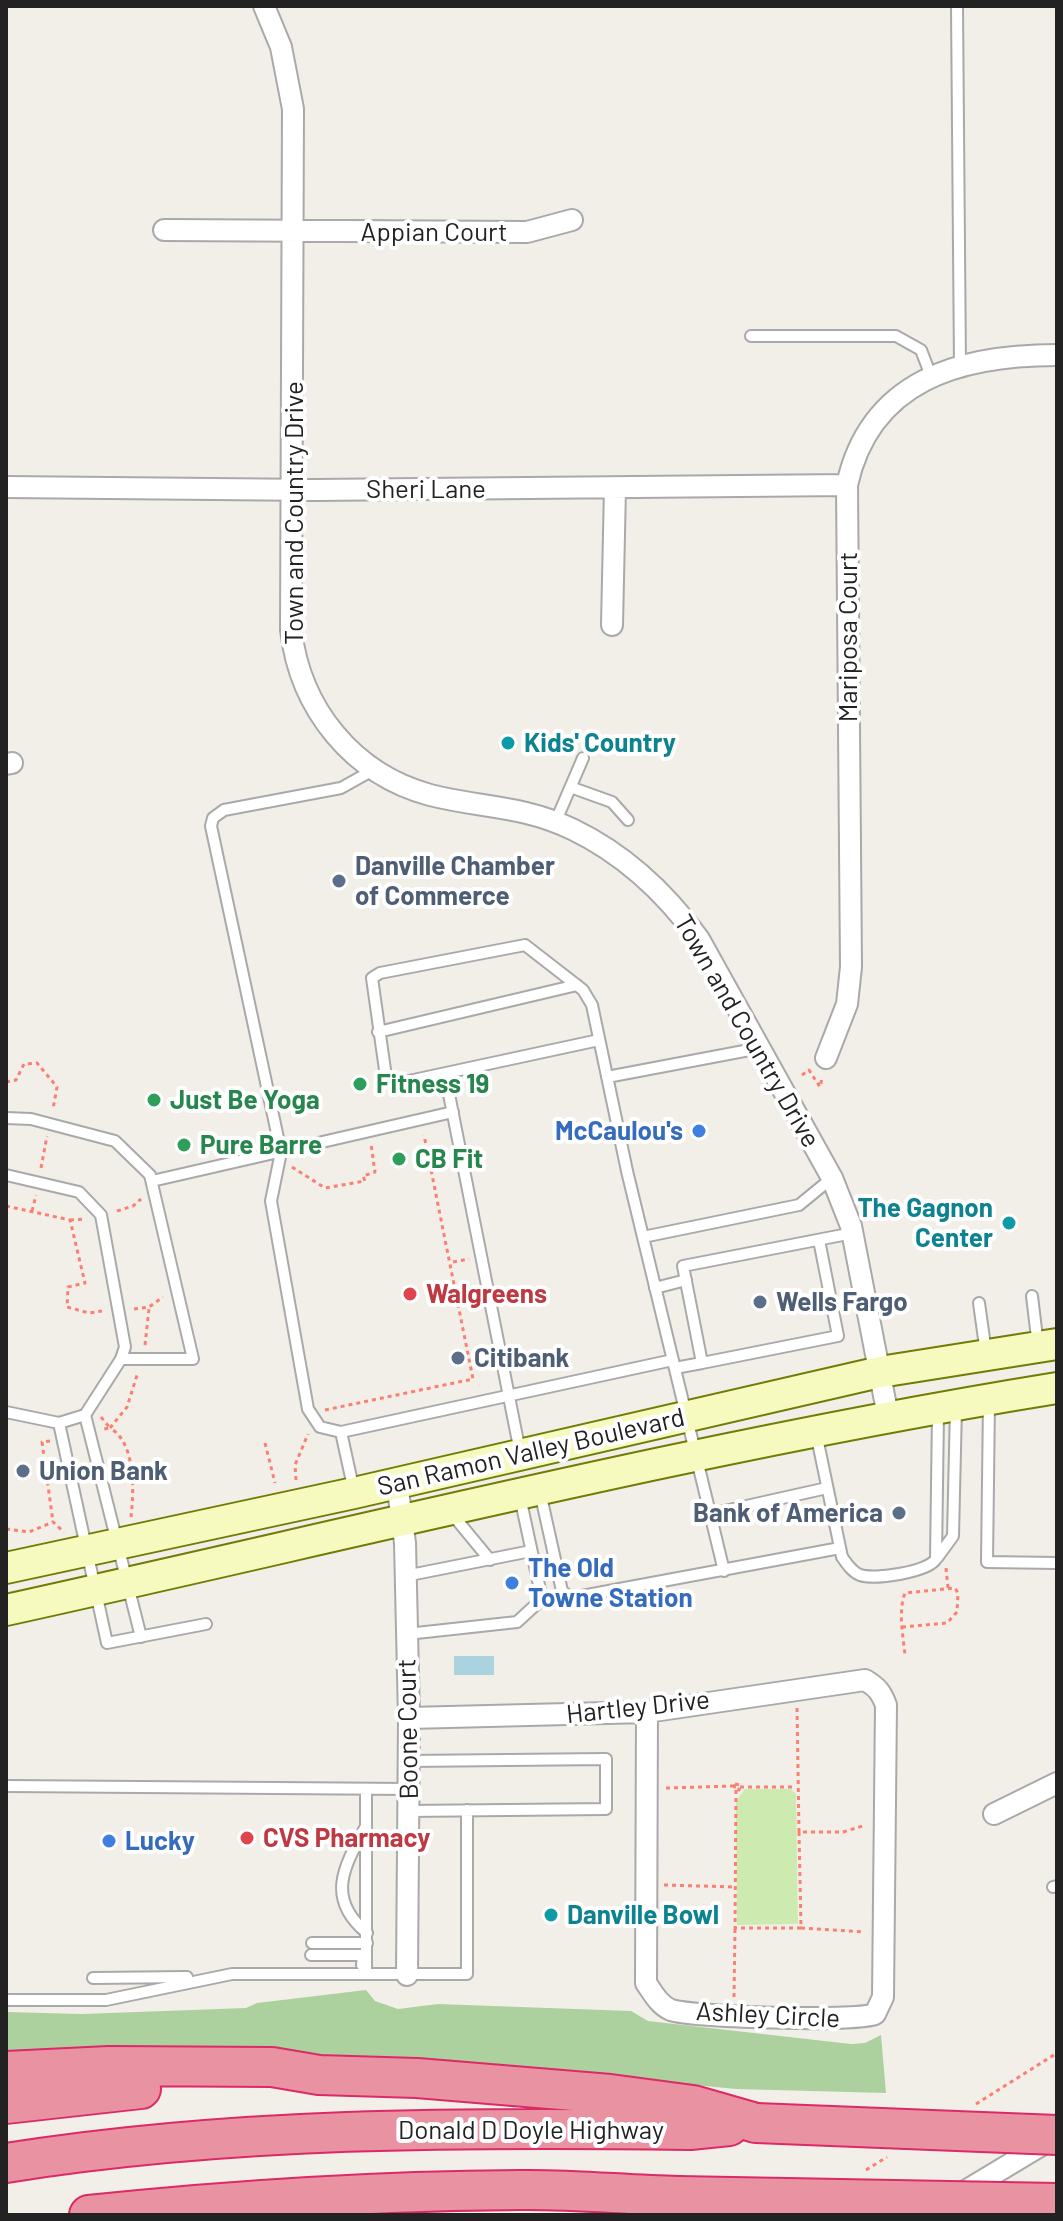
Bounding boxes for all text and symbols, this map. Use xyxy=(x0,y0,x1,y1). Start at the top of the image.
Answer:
street label: Appian Court xyxy=(361,216,507,248)
street label: Town and Country Drive xyxy=(278,381,310,645)
street label: Sheri Lane xyxy=(366,473,486,505)
street label: Mariposa Court xyxy=(832,552,864,722)
place label: Kids' Country xyxy=(524,727,676,759)
marker: Kids' Country xyxy=(499,734,517,752)
place label: Danville Chamber of Commerce xyxy=(355,850,555,912)
marker: Danville Chamber of Commerce xyxy=(330,872,348,890)
street label: Town and Country Drive xyxy=(668,909,826,1153)
place label: Fitness 19 xyxy=(376,1068,489,1100)
marker: Fitness 19 xyxy=(351,1075,369,1093)
place label: Just Be Yoga xyxy=(170,1084,320,1116)
marker: Just Be Yoga xyxy=(145,1091,163,1109)
place label: McCaulou's xyxy=(555,1115,683,1147)
marker: McCaulou's xyxy=(690,1122,708,1140)
place label: Pure Barre xyxy=(200,1129,322,1161)
marker: Pure Barre xyxy=(175,1136,193,1154)
place label: CB Fit xyxy=(415,1143,483,1175)
marker: CB Fit xyxy=(390,1150,408,1168)
place label: The Gagnon Center xyxy=(857,1192,993,1254)
marker: The Gagnon Center xyxy=(1000,1214,1018,1232)
place label: Walgreens xyxy=(426,1278,547,1310)
marker: Walgreens xyxy=(401,1285,419,1303)
place label: Wells Fargo xyxy=(776,1286,908,1318)
marker: Wells Fargo xyxy=(751,1293,769,1311)
place label: Citibank xyxy=(474,1342,569,1374)
marker: Citibank xyxy=(449,1349,467,1367)
street label: San Ramon Valley Boulevard xyxy=(374,1401,688,1503)
place label: Union Bank xyxy=(39,1455,168,1487)
marker: Union Bank xyxy=(14,1462,32,1480)
place label: Bank of America xyxy=(693,1497,883,1529)
marker: Bank of America xyxy=(890,1504,908,1522)
place label: The Old Towne Station xyxy=(528,1552,693,1614)
marker: The Old Towne Station xyxy=(503,1574,521,1592)
street label: Boone Court xyxy=(391,1658,425,1800)
street label: Hartley Drive xyxy=(565,1684,711,1730)
place label: CVS Pharmacy xyxy=(263,1822,430,1854)
place label: Lucky xyxy=(125,1825,195,1857)
marker: CVS Pharmacy xyxy=(238,1829,256,1847)
marker: Lucky xyxy=(100,1832,118,1850)
place label: Danville Bowl xyxy=(567,1899,719,1931)
marker: Danville Bowl xyxy=(542,1906,560,1924)
street label: Ashley Circle xyxy=(695,1996,841,2034)
street label: Donald D Doyle Highway xyxy=(398,2114,664,2146)

